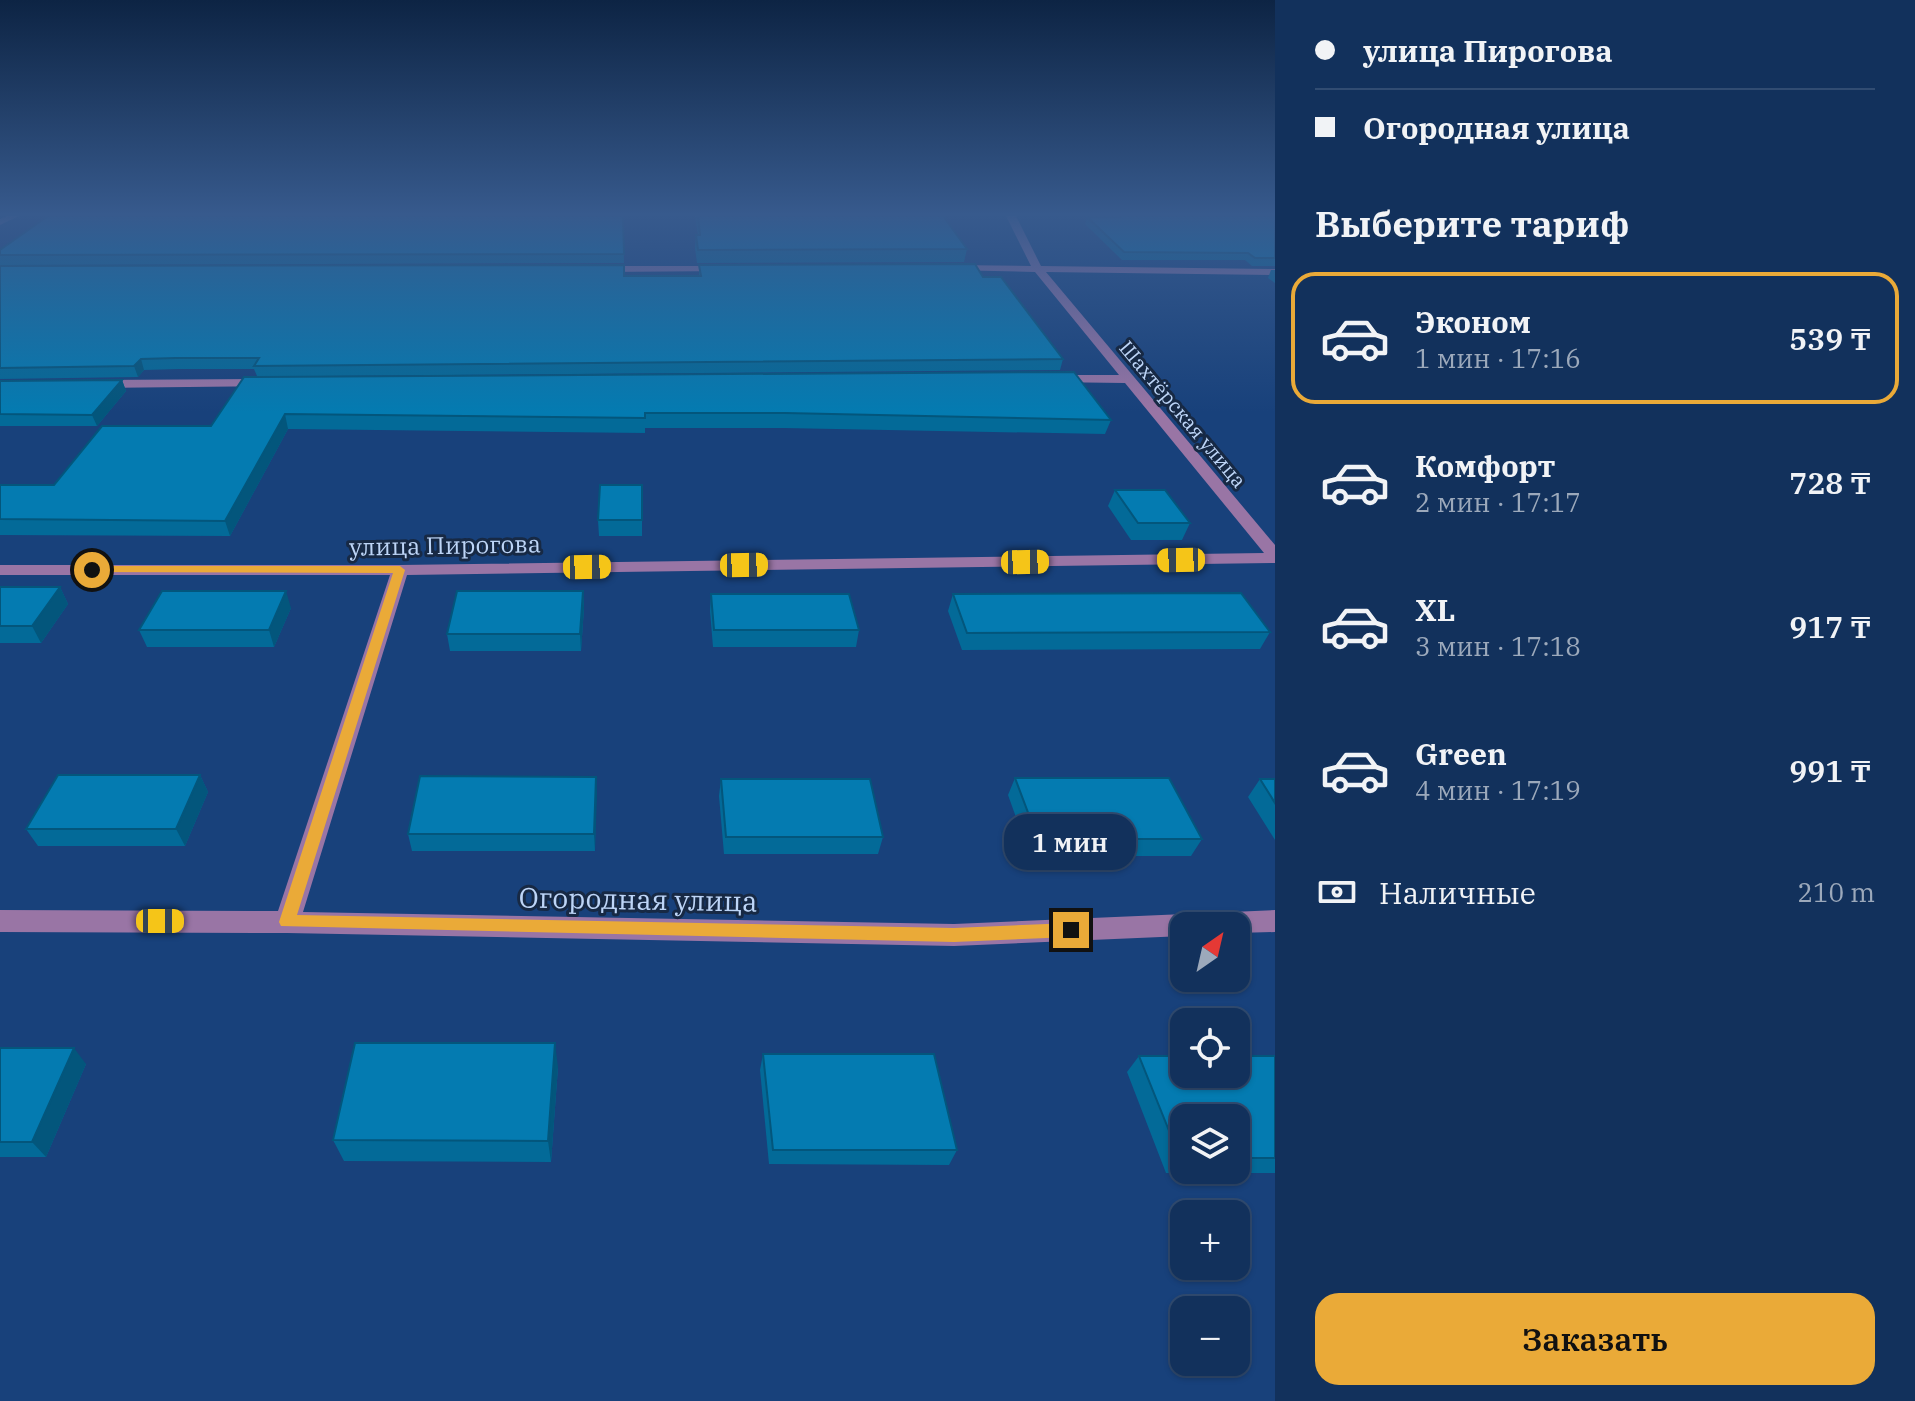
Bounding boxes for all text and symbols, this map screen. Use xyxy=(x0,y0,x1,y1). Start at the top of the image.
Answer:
text: улица Пирогова xyxy=(1363,31,1613,70)
text: Огородная улица xyxy=(1363,108,1630,147)
text: Выберите тариф xyxy=(1315,200,1629,247)
icon: car xyxy=(1319,302,1391,374)
text: Эконом xyxy=(1415,302,1531,341)
text: 539 ₸ xyxy=(1789,319,1871,358)
street label: Шахтёрская улица xyxy=(1113,335,1253,493)
text: 1 мин · 17:16 xyxy=(1415,341,1581,375)
icon: car xyxy=(1319,446,1391,518)
text: Комфорт xyxy=(1415,446,1556,485)
text: 728 ₸ xyxy=(1789,463,1871,502)
text: 2 мин · 17:17 xyxy=(1415,485,1581,519)
street label: улица Пирогова xyxy=(349,527,541,563)
car xyxy=(1157,548,1205,572)
car xyxy=(1001,550,1049,574)
route start xyxy=(74,552,110,588)
car xyxy=(720,553,768,577)
car xyxy=(563,555,611,579)
icon: car xyxy=(1319,590,1391,662)
text: XL xyxy=(1415,590,1455,629)
text: 917 ₸ xyxy=(1789,607,1871,646)
text: 3 мин · 17:18 xyxy=(1415,629,1581,663)
icon: car xyxy=(1319,734,1391,806)
text: Green xyxy=(1415,734,1507,773)
text: 991 ₸ xyxy=(1789,751,1871,790)
text: 4 мин · 17:19 xyxy=(1415,773,1581,807)
callout: 1 мин xyxy=(1005,814,1137,870)
text: 1 мин xyxy=(1032,825,1108,859)
icon: cash xyxy=(1315,870,1359,914)
text: Наличные xyxy=(1379,873,1536,912)
text: 210 m xyxy=(1797,875,1875,909)
street label: Огородная улица xyxy=(518,878,758,920)
car xyxy=(136,909,184,933)
route end xyxy=(1053,912,1089,948)
north arrow xyxy=(1170,912,1250,992)
map controls xyxy=(1170,912,1250,1376)
button: locate xyxy=(1170,1008,1250,1088)
button: layers xyxy=(1170,1104,1250,1184)
button: + xyxy=(1170,1200,1250,1280)
button: Заказать xyxy=(1315,1293,1875,1385)
button: − xyxy=(1170,1296,1250,1376)

